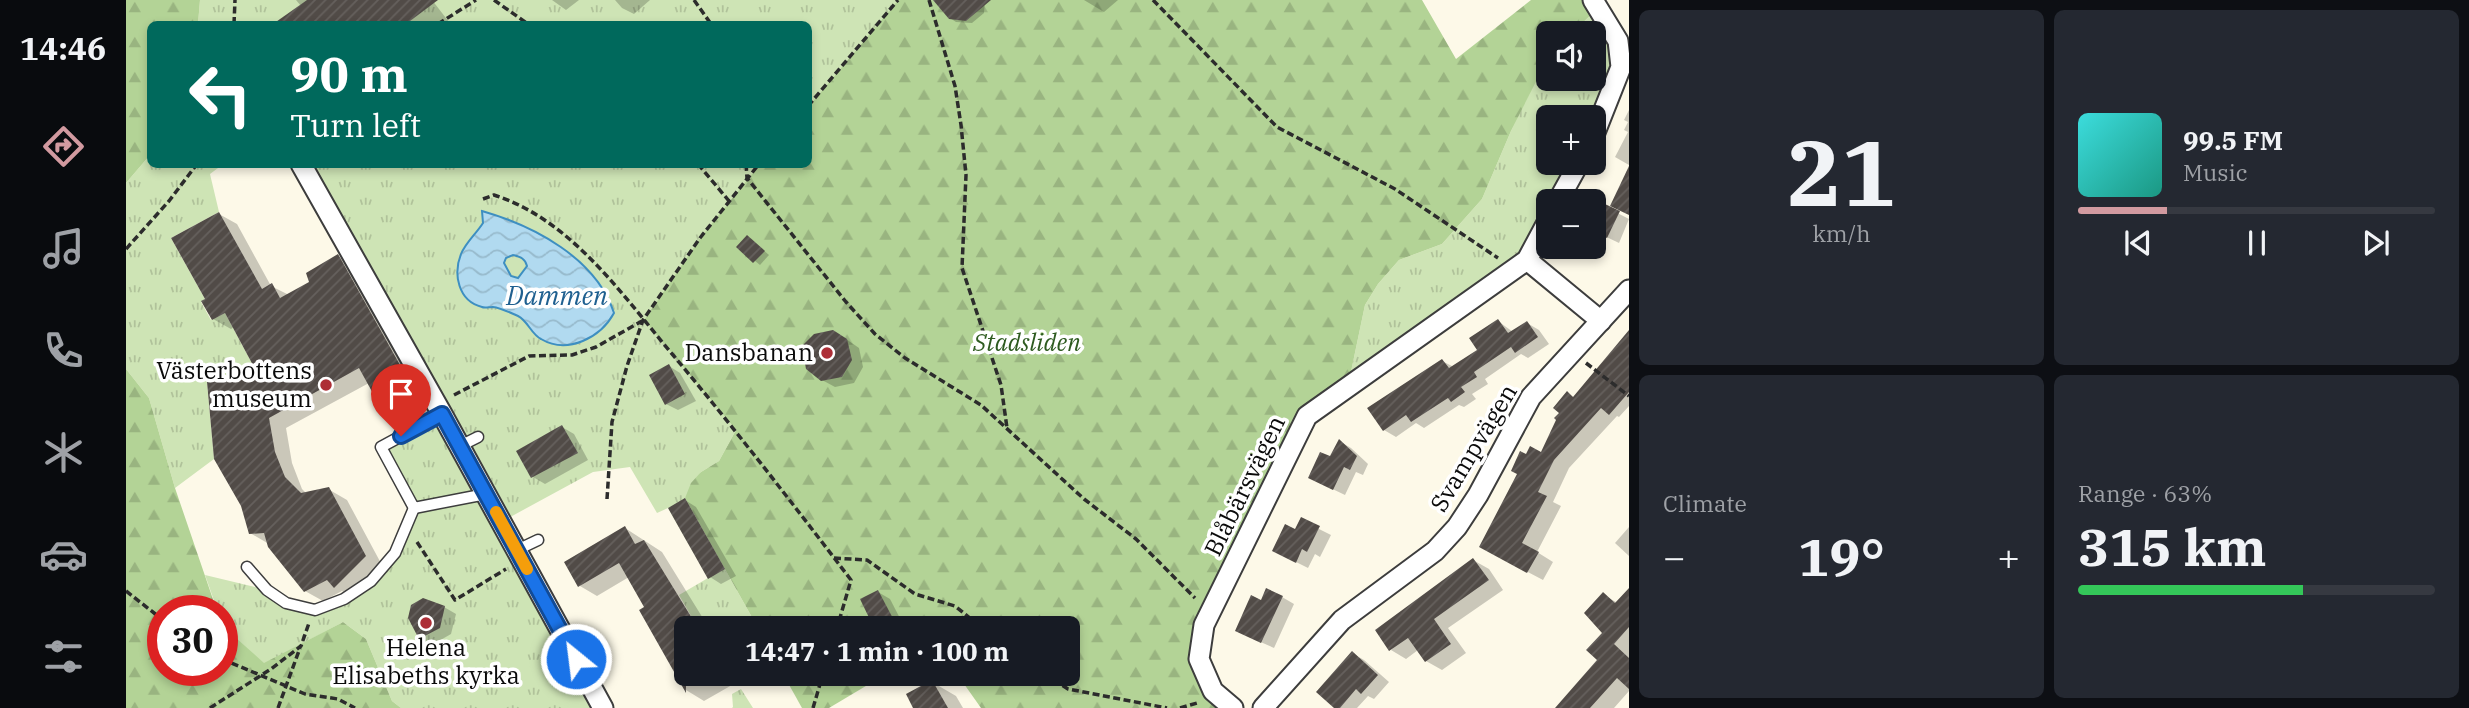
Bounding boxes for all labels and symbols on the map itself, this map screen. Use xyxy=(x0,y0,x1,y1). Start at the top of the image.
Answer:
water label: Dammen xyxy=(505,278,608,312)
park label: Stadsliden xyxy=(972,326,1081,358)
place label: Dansbanan xyxy=(684,336,813,368)
marker: Dansbanan xyxy=(819,345,835,361)
place label: Västerbottens museum xyxy=(156,354,312,414)
pin xyxy=(371,364,431,436)
marker: Västerbottens museum xyxy=(318,377,334,393)
street label: Svampvägen xyxy=(1422,378,1524,517)
street label: Blåbärsvägen xyxy=(1196,410,1292,561)
speed limit sign: 30 xyxy=(147,595,238,686)
marker: Helena Elisabeths kyrka xyxy=(418,615,434,631)
position arrow xyxy=(539,622,613,696)
place label: Helena Elisabeths kyrka xyxy=(332,631,520,691)

